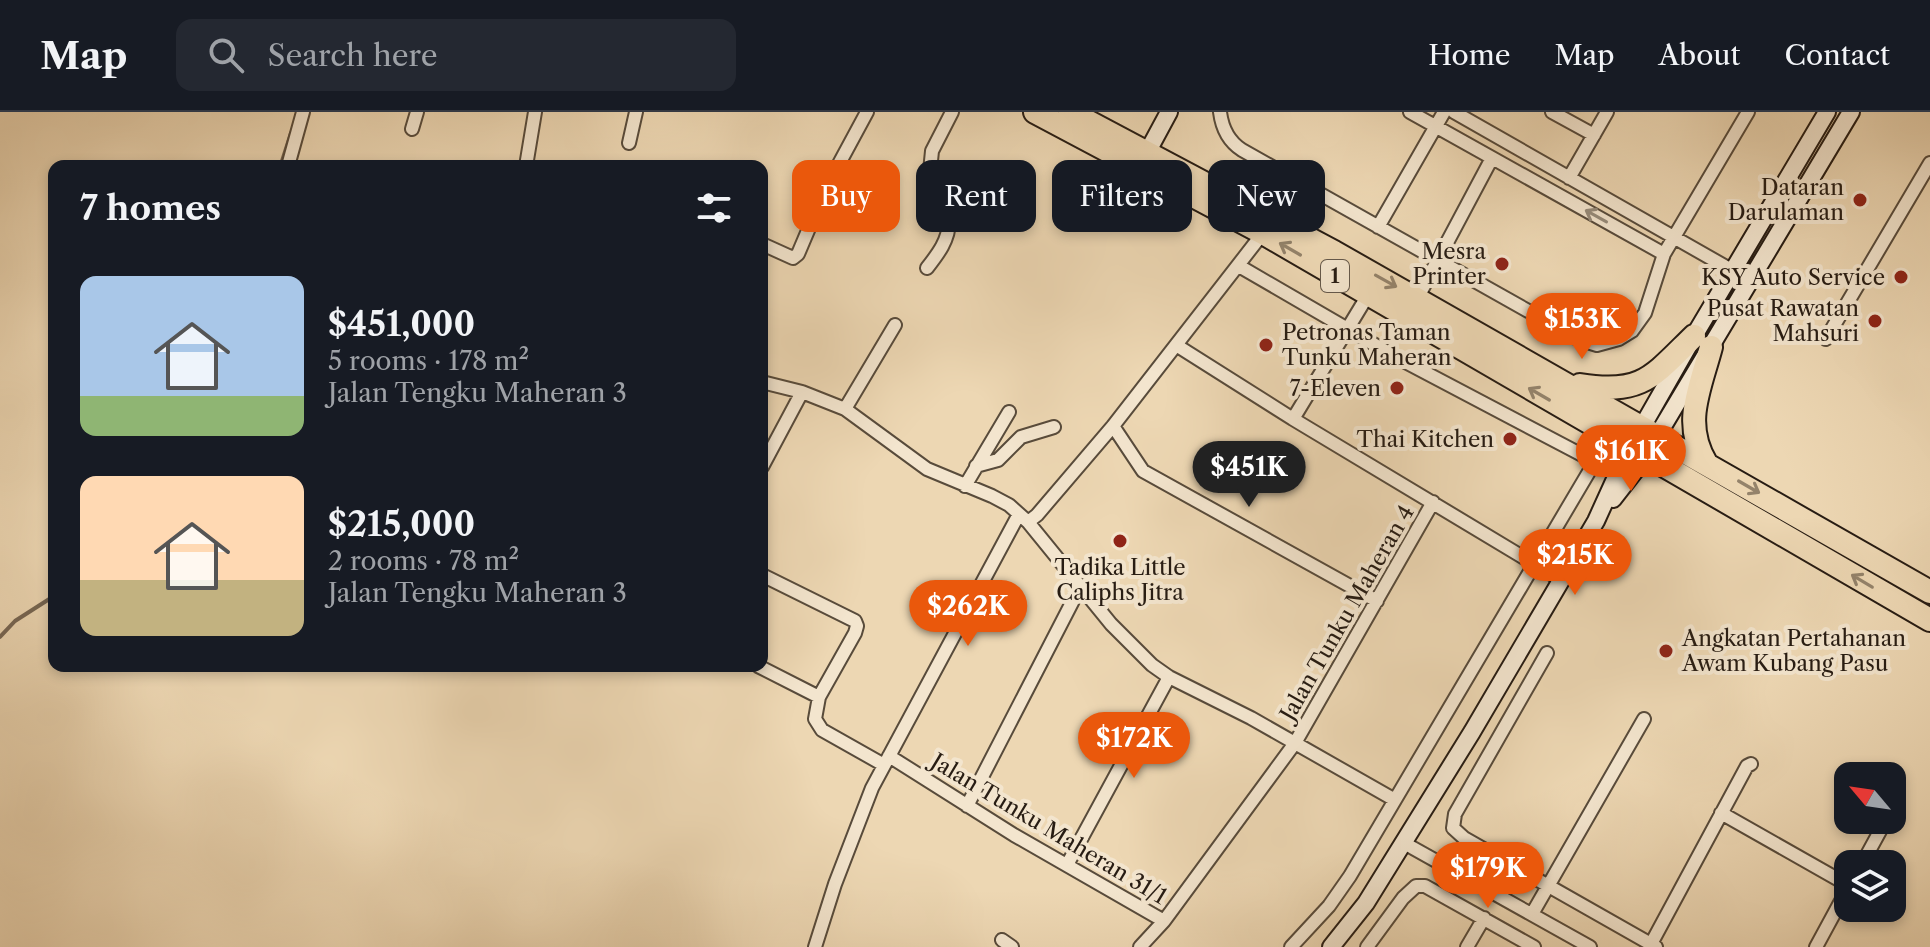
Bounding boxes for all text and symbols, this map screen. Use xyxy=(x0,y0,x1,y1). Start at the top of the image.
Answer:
search box xyxy=(176,19,736,91)
text: Map xyxy=(40,32,128,79)
icon: search xyxy=(204,33,248,77)
text: Search here xyxy=(268,37,438,74)
text: Home xyxy=(1428,38,1510,72)
text: Map xyxy=(1554,38,1614,72)
text: About xyxy=(1658,38,1740,72)
text: Contact xyxy=(1784,38,1890,72)
chip: Buy xyxy=(792,160,900,232)
chip: Rent xyxy=(916,160,1036,232)
chip: Filters xyxy=(1052,160,1192,232)
chip: New xyxy=(1208,160,1325,232)
place label: Dataran Darulaman xyxy=(1728,174,1844,226)
icon: filters xyxy=(692,186,736,230)
text: 7 homes xyxy=(80,187,221,229)
marker: Dataran Darulaman xyxy=(1851,191,1869,209)
one-way arrow xyxy=(1585,208,1608,224)
place label: Mesra Printer xyxy=(1412,238,1486,290)
one-way arrow xyxy=(1279,241,1302,257)
marker: Mesra Printer xyxy=(1493,255,1511,273)
road number: 1 xyxy=(1321,260,1349,292)
place label: KSY Auto Service xyxy=(1701,264,1885,291)
marker: KSY Auto Service xyxy=(1892,268,1910,286)
one-way arrow xyxy=(1374,273,1397,289)
pin: $153K xyxy=(1526,293,1638,361)
place label: Pusat Rawatan Mahsuri xyxy=(1707,295,1859,347)
text: $451,000 xyxy=(328,303,475,345)
text: $153K xyxy=(1544,303,1620,335)
icon: home xyxy=(144,308,240,404)
marker: Pusat Rawatan Mahsuri xyxy=(1866,312,1884,330)
place label: Petronas Taman Tunku Maheran xyxy=(1282,319,1452,371)
marker: Petronas Taman Tunku Maheran xyxy=(1257,336,1275,354)
text: 5 rooms · 178 m² xyxy=(328,345,529,377)
place label: 7-Eleven xyxy=(1290,375,1381,402)
text: Jalan Tengku Maheran 3 xyxy=(328,377,627,409)
marker: 7-Eleven xyxy=(1388,379,1406,397)
one-way arrow xyxy=(1528,386,1551,402)
pin: $161K xyxy=(1575,425,1687,493)
place label: Thai Kitchen xyxy=(1357,426,1494,453)
marker: Thai Kitchen xyxy=(1501,430,1519,448)
text: $161K xyxy=(1594,435,1668,467)
pin: $451K xyxy=(1193,441,1305,509)
text: $451K xyxy=(1211,451,1287,483)
one-way arrow xyxy=(1737,479,1760,495)
street label: Jalan Tunku Maheran 4 xyxy=(1273,500,1420,728)
text: $215,000 xyxy=(328,503,475,545)
icon: home xyxy=(144,508,240,604)
pin: $215K xyxy=(1519,529,1631,597)
marker: Tadika Little Caliphs Jitra xyxy=(1111,532,1129,550)
text: $215K xyxy=(1537,539,1613,571)
text: 2 rooms · 78 m² xyxy=(328,545,519,577)
place label: Tadika Little Caliphs Jitra xyxy=(1054,554,1186,606)
one-way arrow xyxy=(1851,573,1874,589)
text: Jalan Tengku Maheran 3 xyxy=(328,577,627,609)
pin: $262K xyxy=(912,580,1024,648)
text: $262K xyxy=(927,590,1009,622)
place label: Angkatan Pertahanan Awam Kubang Pasu xyxy=(1681,625,1906,677)
marker: Angkatan Pertahanan Awam Kubang Pasu xyxy=(1657,642,1675,660)
pin: $172K xyxy=(1078,712,1190,780)
text: $172K xyxy=(1096,722,1172,754)
street label: Jalan Tunku Maheran 31/1 xyxy=(924,746,1172,910)
north arrow xyxy=(1834,762,1906,834)
map controls xyxy=(1834,762,1906,922)
pin: $179K xyxy=(1432,842,1544,910)
button: layers xyxy=(1834,850,1906,922)
text: $179K xyxy=(1450,852,1526,884)

